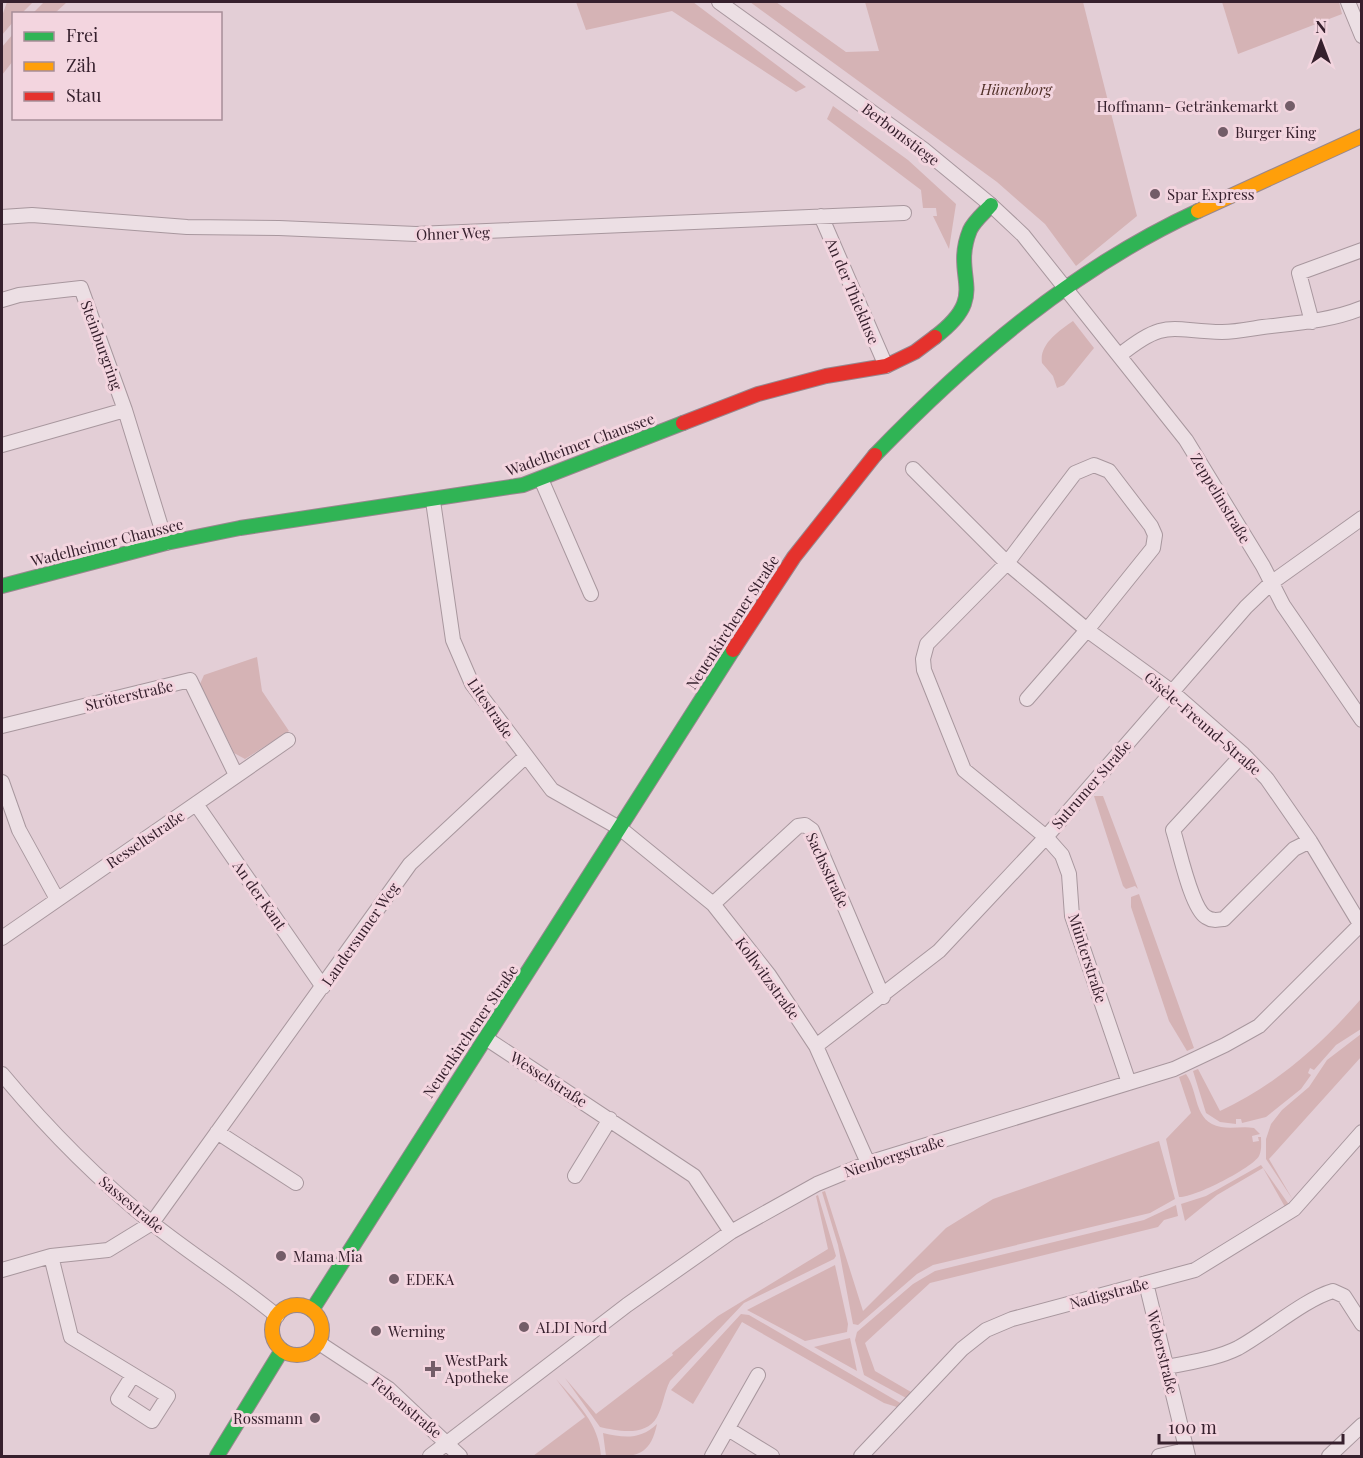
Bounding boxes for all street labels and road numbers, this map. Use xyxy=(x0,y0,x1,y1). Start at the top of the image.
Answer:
street label: Berbomstiege xyxy=(858,98,944,170)
street label: Ohner Weg xyxy=(416,222,490,244)
street label: An der Thiekluse xyxy=(821,234,884,347)
street label: Steinburgring xyxy=(77,297,127,393)
street label: Wadelheimer Chaussee xyxy=(502,408,657,481)
street label: Zeppelinstraße xyxy=(1186,449,1256,547)
street label: Wadelheimer Chaussee xyxy=(28,513,185,571)
street label: Neuenkirchener Straße xyxy=(681,551,783,693)
street label: Gisèle-Freund-Straße xyxy=(1140,667,1266,779)
street label: Litestraße xyxy=(464,674,518,742)
street label: Ströterstraße xyxy=(83,675,175,715)
street label: Sutrumer Straße xyxy=(1047,735,1135,833)
street label: Resseltstraße xyxy=(102,805,188,873)
street label: Sachsstraße xyxy=(802,829,854,911)
street label: An der Kant xyxy=(228,856,292,934)
street label: Landersumer Weg xyxy=(317,878,403,990)
street label: Münterstraße xyxy=(1064,911,1112,1005)
street label: Kollwitzstraße xyxy=(731,933,805,1023)
street label: Neuenkirchener Straße xyxy=(418,961,522,1101)
street label: Wesselstraße xyxy=(506,1046,591,1111)
street label: Nienbergstraße xyxy=(841,1130,947,1182)
street label: Sassestraße xyxy=(95,1171,169,1237)
street label: Nadigstraße xyxy=(1067,1273,1151,1313)
street label: Weberstraße xyxy=(1143,1307,1183,1396)
street label: Felsenstraße xyxy=(368,1372,446,1442)

